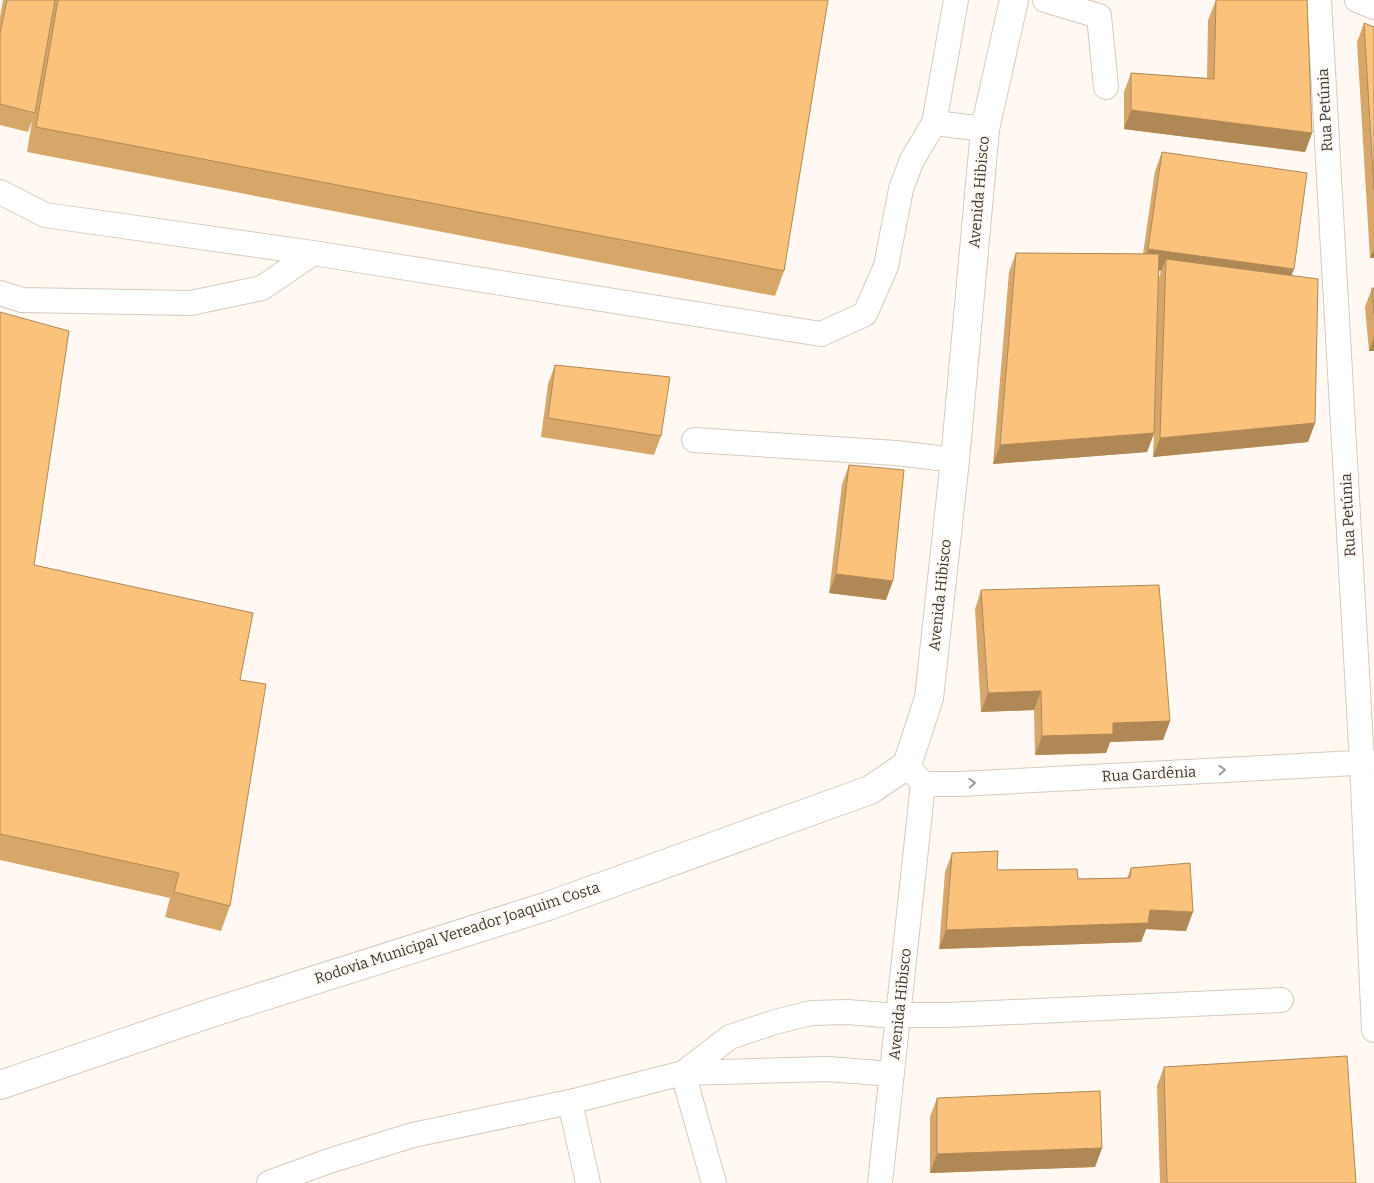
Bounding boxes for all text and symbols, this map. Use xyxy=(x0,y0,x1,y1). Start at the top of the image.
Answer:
street label: Rua Petúnia xyxy=(1314,68,1336,152)
street label: Avenida Hibisco xyxy=(965,135,993,249)
street label: Rua Petúnia xyxy=(1337,473,1359,557)
street label: Avenida Hibisco xyxy=(925,538,955,652)
street label: Rua Gardênia xyxy=(1101,763,1197,785)
one-way arrow xyxy=(1218,765,1226,776)
one-way arrow xyxy=(968,778,976,789)
street label: Rodovia Municipal Vereador Joaquim Costa xyxy=(312,878,602,988)
street label: Avenida Hibisco xyxy=(885,947,915,1061)

